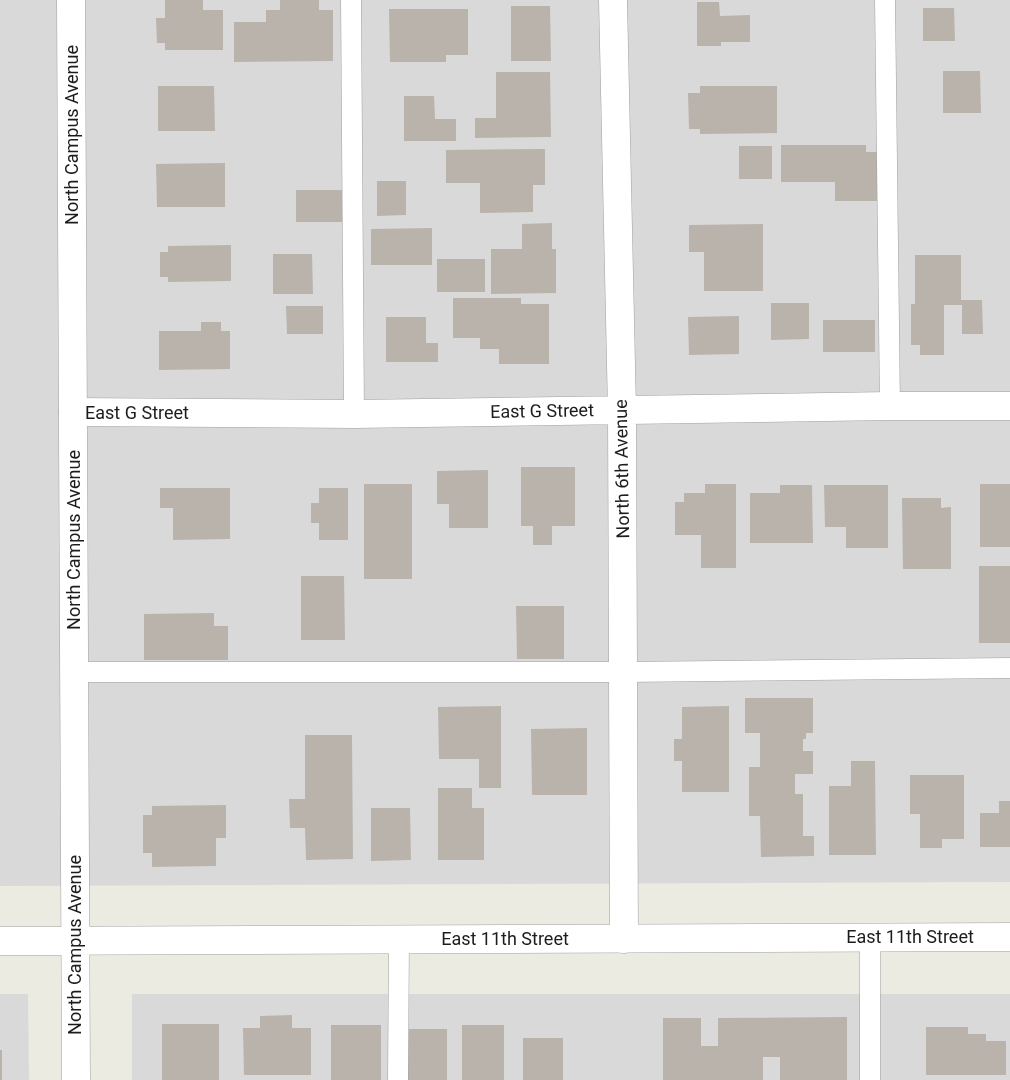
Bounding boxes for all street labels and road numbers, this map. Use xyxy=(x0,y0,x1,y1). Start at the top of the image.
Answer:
street label: North Campus Avenue xyxy=(61,45,82,225)
street label: East G Street xyxy=(490,399,594,422)
street label: North 6th Avenue xyxy=(610,399,633,539)
street label: East G Street xyxy=(85,402,189,423)
street label: North Campus Avenue xyxy=(63,450,84,630)
street label: North Campus Avenue xyxy=(64,855,85,1035)
street label: East 11th Street xyxy=(846,926,974,947)
street label: East 11th Street xyxy=(441,928,569,949)

